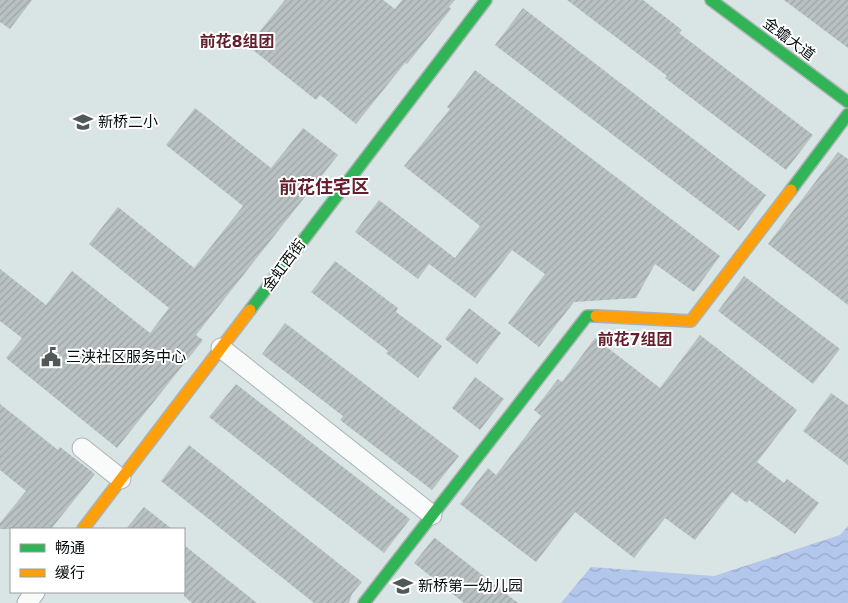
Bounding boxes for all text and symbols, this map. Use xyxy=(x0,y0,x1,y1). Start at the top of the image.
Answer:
street label: 金蟾大道 xyxy=(760,14,818,64)
district label: 前花8组团 xyxy=(199,32,275,51)
school or university icon: 新桥二小 xyxy=(72,111,94,133)
place label: 新桥二小 xyxy=(98,113,158,131)
district label: 前花住宅区 xyxy=(279,176,369,197)
street label: 金虹西街 xyxy=(259,236,309,294)
district label: 前花7组团 xyxy=(597,330,673,349)
public building icon: 三浃社区服务中心 xyxy=(40,346,62,368)
place label: 三浃社区服务中心 xyxy=(66,348,186,366)
legend xyxy=(10,528,185,593)
text: 畅通 xyxy=(55,539,85,557)
text: 缓行 xyxy=(55,564,85,582)
school or university icon: 新桥第一幼儿园 xyxy=(392,575,414,597)
place label: 新桥第一幼儿园 xyxy=(418,577,523,595)

